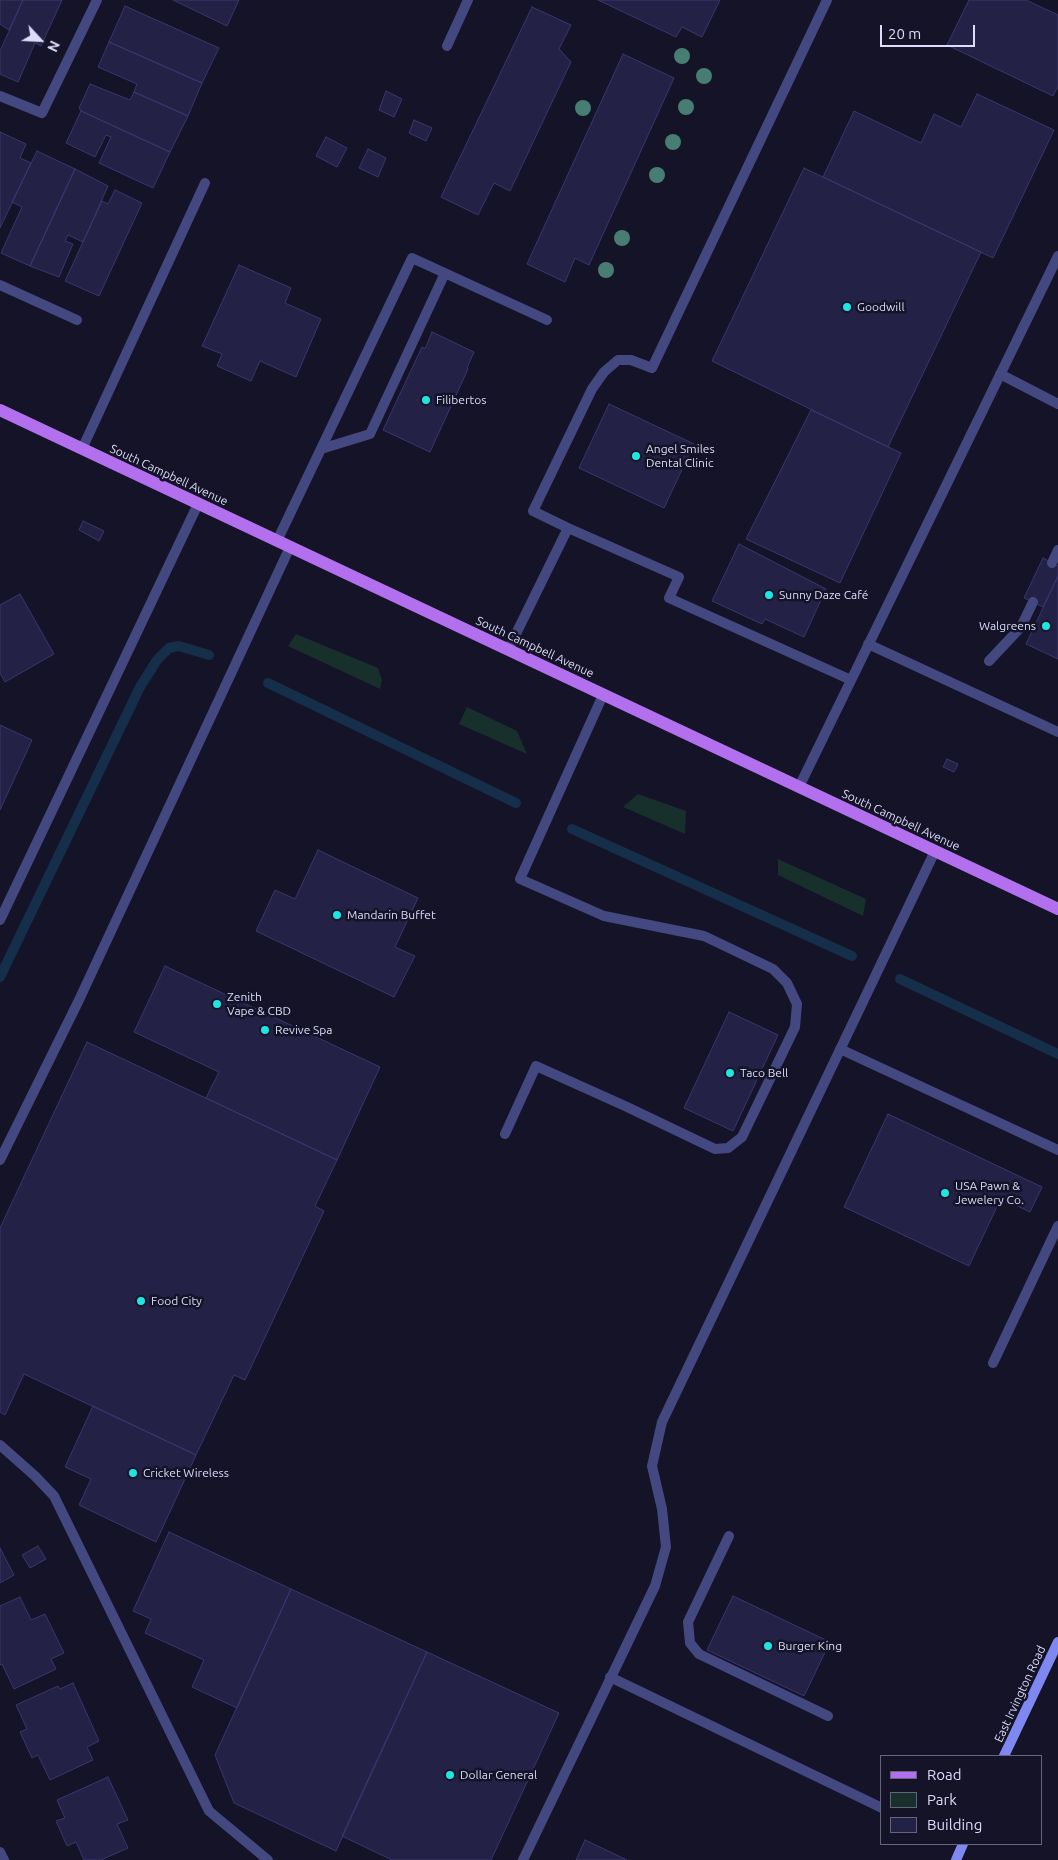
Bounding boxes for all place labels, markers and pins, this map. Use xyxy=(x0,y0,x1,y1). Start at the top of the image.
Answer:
place label: Goodwill xyxy=(857,300,905,314)
marker: Goodwill xyxy=(841,301,853,313)
place label: Filibertos xyxy=(436,393,486,407)
marker: Filibertos xyxy=(420,394,432,406)
place label: Angel Smiles Dental Clinic xyxy=(646,442,715,470)
marker: Angel Smiles Dental Clinic xyxy=(630,450,642,462)
place label: Sunny Daze Café xyxy=(779,588,868,602)
marker: Sunny Daze Café xyxy=(763,589,775,601)
place label: Walgreens xyxy=(979,619,1036,633)
marker: Walgreens xyxy=(1040,620,1052,632)
place label: Mandarin Buffet xyxy=(347,908,436,922)
marker: Mandarin Buffet xyxy=(331,909,343,921)
place label: Zenith Vape & CBD xyxy=(227,990,291,1018)
marker: Zenith Vape & CBD xyxy=(211,998,223,1010)
place label: Revive Spa xyxy=(275,1023,333,1037)
marker: Revive Spa xyxy=(259,1024,271,1036)
place label: Taco Bell xyxy=(740,1066,788,1080)
marker: Taco Bell xyxy=(724,1067,736,1079)
place label: USA Pawn & Jewelery Co. xyxy=(955,1179,1024,1207)
marker: USA Pawn & Jewelery Co. xyxy=(939,1187,951,1199)
place label: Food City xyxy=(151,1294,202,1308)
marker: Food City xyxy=(135,1295,147,1307)
place label: Cricket Wireless xyxy=(143,1466,229,1480)
marker: Cricket Wireless xyxy=(127,1467,139,1479)
place label: Burger King xyxy=(778,1639,842,1653)
marker: Burger King xyxy=(762,1640,774,1652)
place label: Dollar General xyxy=(460,1768,537,1782)
marker: Dollar General xyxy=(444,1769,456,1781)

